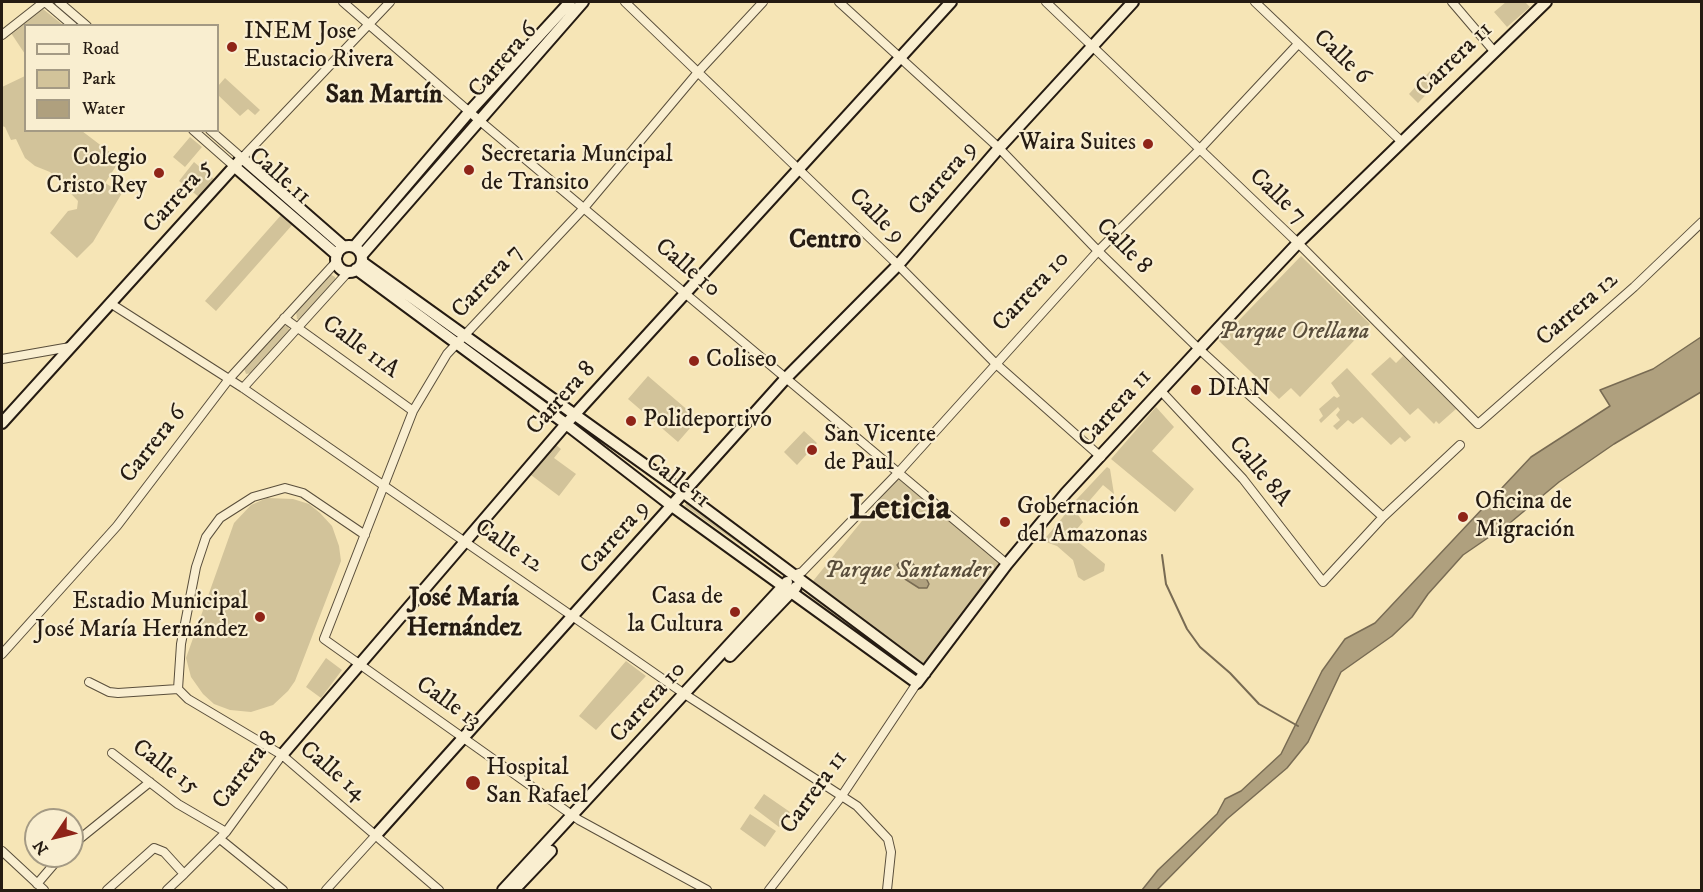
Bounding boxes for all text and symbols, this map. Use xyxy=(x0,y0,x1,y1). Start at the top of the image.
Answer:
street label: Carrera 11 xyxy=(1411,16,1499,104)
street label: Carrera 6 xyxy=(463,17,545,105)
place label: INEM Jose Eustacio Rivera xyxy=(244,19,394,75)
legend xyxy=(24,24,219,132)
street label: Calle 6 xyxy=(1306,24,1376,92)
text: Road xyxy=(82,38,119,60)
marker: INEM Jose Eustacio Rivera xyxy=(225,40,239,54)
text: Park xyxy=(82,68,116,90)
district label: San Martín xyxy=(326,81,442,113)
text: Water xyxy=(82,98,125,120)
place label: Waira Suites xyxy=(1019,130,1136,158)
street label: Carrera 9 xyxy=(904,136,984,222)
marker: Waira Suites xyxy=(1141,137,1155,151)
street label: Calle 11 xyxy=(242,142,316,212)
place label: Secretaria Muncipal de Transito xyxy=(481,142,673,198)
place label: Colegio Cristo Rey xyxy=(46,145,147,201)
street label: Carrera 5 xyxy=(138,154,220,240)
marker: Secretaria Muncipal de Transito xyxy=(462,163,476,177)
street label: Calle 7 xyxy=(1242,163,1312,231)
marker: Colegio Cristo Rey xyxy=(152,166,166,180)
street label: Calle 9 xyxy=(842,183,910,251)
street label: Calle 8 xyxy=(1089,213,1157,281)
district label: Centro xyxy=(789,226,861,258)
street label: Calle 10 xyxy=(648,233,726,305)
street label: Carrera 7 xyxy=(446,239,530,325)
street label: Carrera 10 xyxy=(987,246,1077,338)
street label: Carrera 12 xyxy=(1531,267,1625,353)
street label: Calle 11A xyxy=(316,310,404,386)
park label: Parque Orellana xyxy=(1218,319,1370,347)
place label: Coliseo xyxy=(706,347,777,375)
marker: Coliseo xyxy=(687,354,701,368)
street label: Carrera 8 xyxy=(521,356,603,442)
street label: Carrera 11 xyxy=(1073,364,1159,454)
place label: DIAN xyxy=(1208,376,1270,404)
marker: DIAN xyxy=(1189,383,1203,397)
street label: Carrera 6 xyxy=(115,400,193,490)
place label: Polideportivo xyxy=(643,407,772,435)
marker: Polideportivo xyxy=(624,414,638,428)
place label: San Vicente de Paul xyxy=(824,422,936,478)
street label: Calle 8A xyxy=(1221,431,1297,513)
marker: San Vicente de Paul xyxy=(805,443,819,457)
street label: Calle 11 xyxy=(639,448,715,516)
district label: Leticia xyxy=(849,489,951,533)
place label: Oficina de Migración xyxy=(1475,489,1575,545)
place label: Gobernación del Amazonas xyxy=(1017,494,1148,550)
street label: Carrera 9 xyxy=(575,495,657,581)
marker: Oficina de Migración xyxy=(1456,510,1470,524)
street label: Calle 12 xyxy=(468,514,548,580)
marker: Gobernación del Amazonas xyxy=(998,515,1012,529)
park label: Parque Santander xyxy=(824,558,990,586)
district label: José María Hernández xyxy=(406,584,522,646)
place label: Casa de la Cultura xyxy=(627,584,723,640)
place label: Estadio Municipal José María Hernández xyxy=(35,589,248,645)
marker: Casa de la Cultura xyxy=(728,605,742,619)
marker: Estadio Municipal José María Hernández xyxy=(253,610,267,624)
street label: Carrera 10 xyxy=(605,656,693,750)
street label: Calle 13 xyxy=(410,671,486,737)
street label: Carrera 8 xyxy=(207,726,285,816)
street label: Calle 15 xyxy=(126,734,204,802)
street label: Calle 14 xyxy=(293,736,371,808)
street label: Carrera 11 xyxy=(775,746,855,840)
place label: Hospital San Rafael xyxy=(486,755,588,811)
marker: Hospital San Rafael xyxy=(464,774,482,792)
north arrow xyxy=(24,808,84,868)
text: N xyxy=(29,836,53,858)

